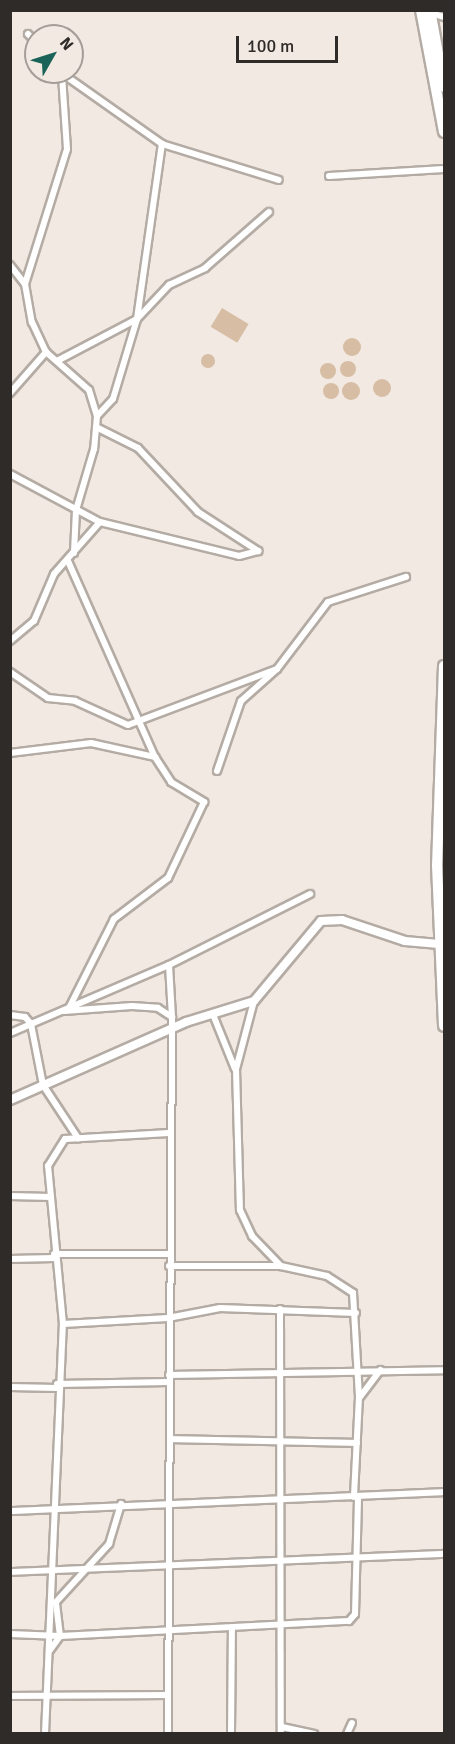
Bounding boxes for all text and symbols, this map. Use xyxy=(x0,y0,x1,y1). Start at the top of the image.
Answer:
north arrow xyxy=(24,24,84,84)
scale bar xyxy=(239,24,341,62)
text: N xyxy=(55,33,78,55)
text: 100 m xyxy=(247,35,294,57)

